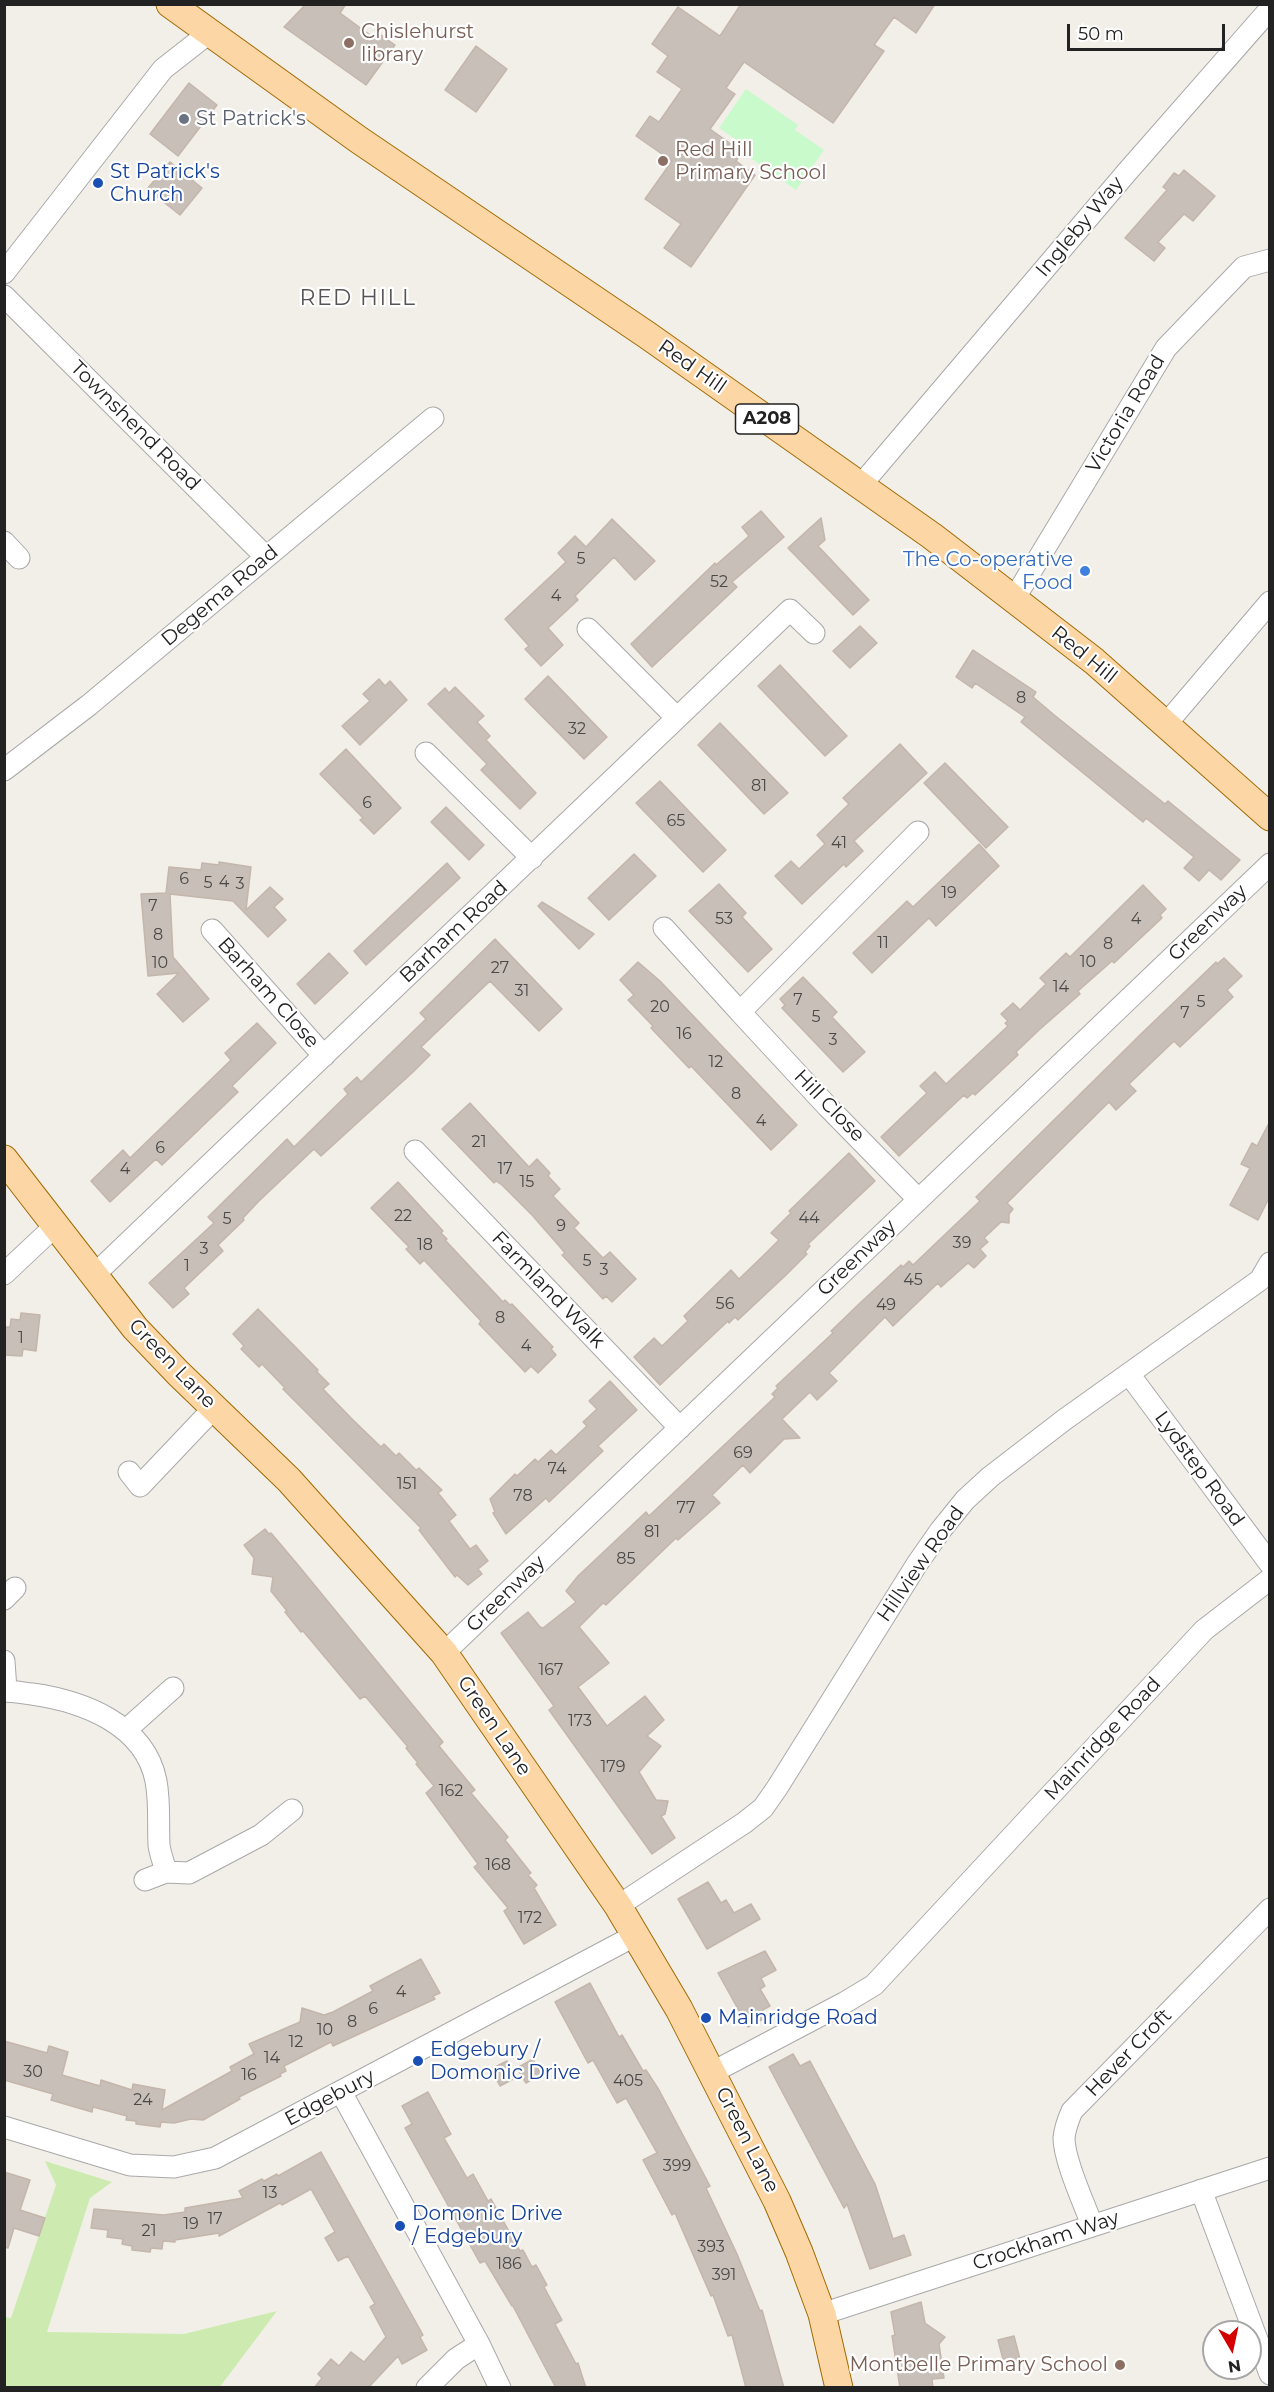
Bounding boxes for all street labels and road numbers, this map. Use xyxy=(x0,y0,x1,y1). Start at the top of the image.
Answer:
street label: Ingleby Way xyxy=(1031,172,1129,282)
street label: Red Hill xyxy=(653,335,731,399)
street label: Victoria Road xyxy=(1081,351,1171,477)
street label: Townshend Road xyxy=(65,356,205,496)
road number: A208 xyxy=(736,404,798,434)
street label: Degema Road xyxy=(157,540,283,652)
street label: Red Hill xyxy=(1046,621,1122,689)
street label: Barham Road xyxy=(395,876,513,988)
street label: Greenway xyxy=(1164,880,1252,966)
street label: Barham Close xyxy=(212,933,324,1053)
street label: Hill Close xyxy=(789,1065,869,1147)
street label: Greenway xyxy=(813,1215,901,1301)
street label: Farmland Walk xyxy=(486,1227,610,1353)
street label: Green Lane xyxy=(123,1314,221,1414)
street label: Lydstep Road xyxy=(1149,1407,1249,1531)
street label: Hillview Road xyxy=(872,1502,970,1626)
street label: Greenway xyxy=(462,1551,550,1637)
street label: Green Lane xyxy=(452,1671,536,1781)
street label: Mainridge Road xyxy=(1040,1672,1166,1806)
street label: Hever Croft xyxy=(1081,2004,1177,2102)
street label: Edgebury xyxy=(281,2064,379,2132)
street label: Green Lane xyxy=(710,2083,784,2197)
street label: Crockham Way xyxy=(970,2206,1122,2276)

